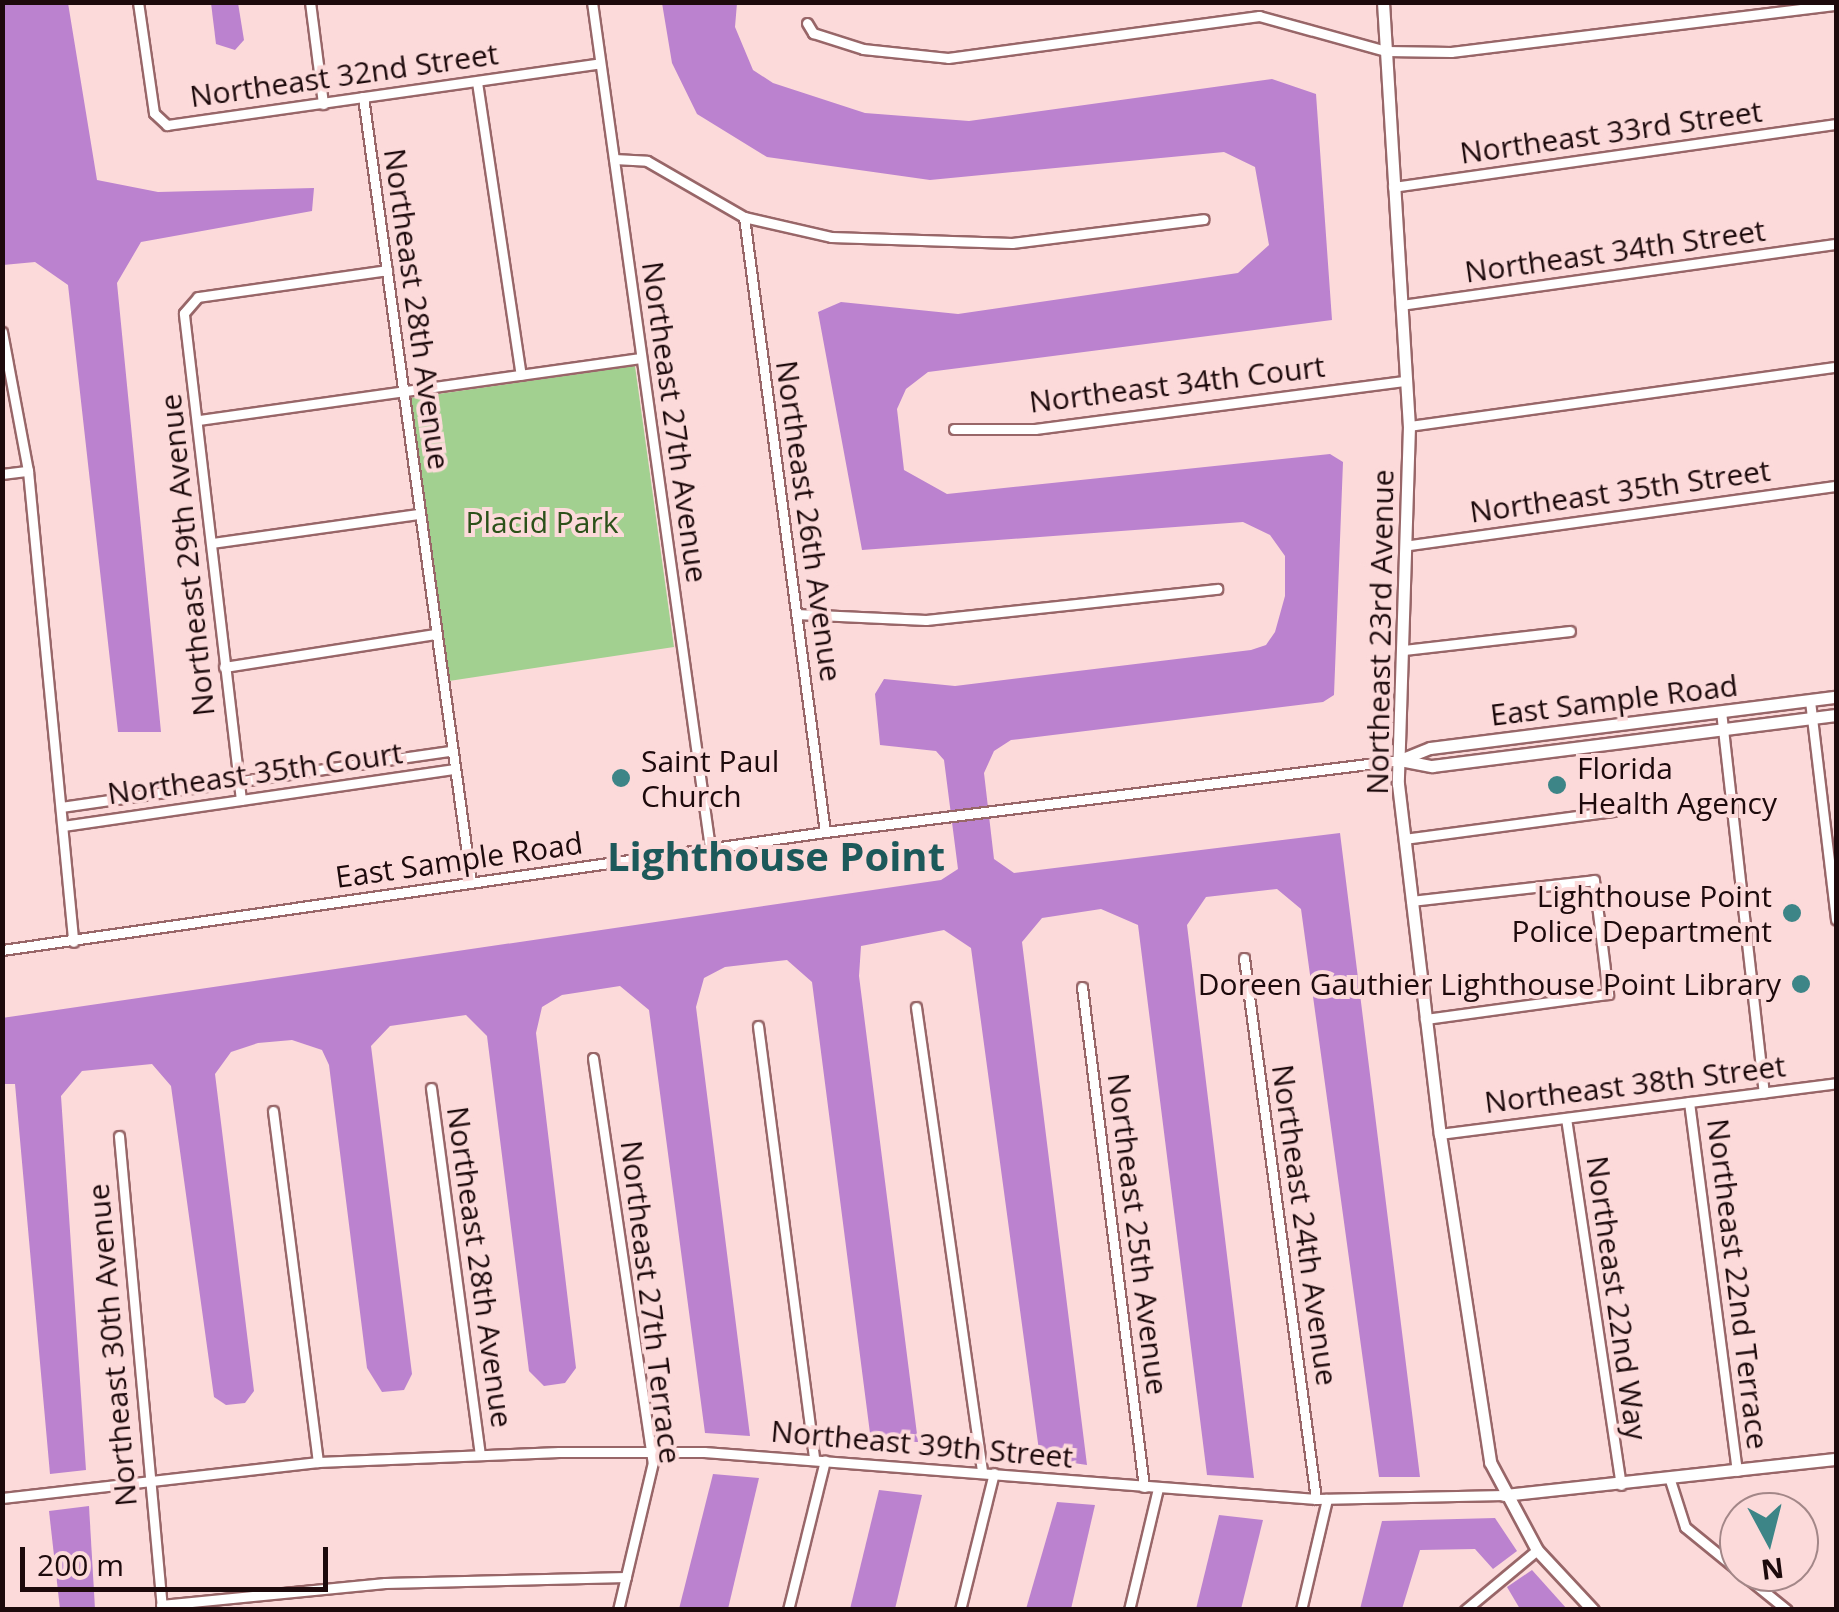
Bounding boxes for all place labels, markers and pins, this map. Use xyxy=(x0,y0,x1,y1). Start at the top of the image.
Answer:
place label: Saint Paul Church xyxy=(641,743,779,814)
place label: Florida Health Agency xyxy=(1577,750,1777,820)
marker: Saint Paul Church xyxy=(610,767,632,789)
marker: Florida Health Agency xyxy=(1546,774,1568,796)
place label: Lighthouse Point Police Department xyxy=(1511,878,1772,948)
marker: Lighthouse Point Police Department xyxy=(1781,902,1803,924)
place label: Doreen Gauthier Lighthouse Point Library xyxy=(1198,966,1781,1002)
marker: Doreen Gauthier Lighthouse Point Library xyxy=(1790,973,1812,995)

